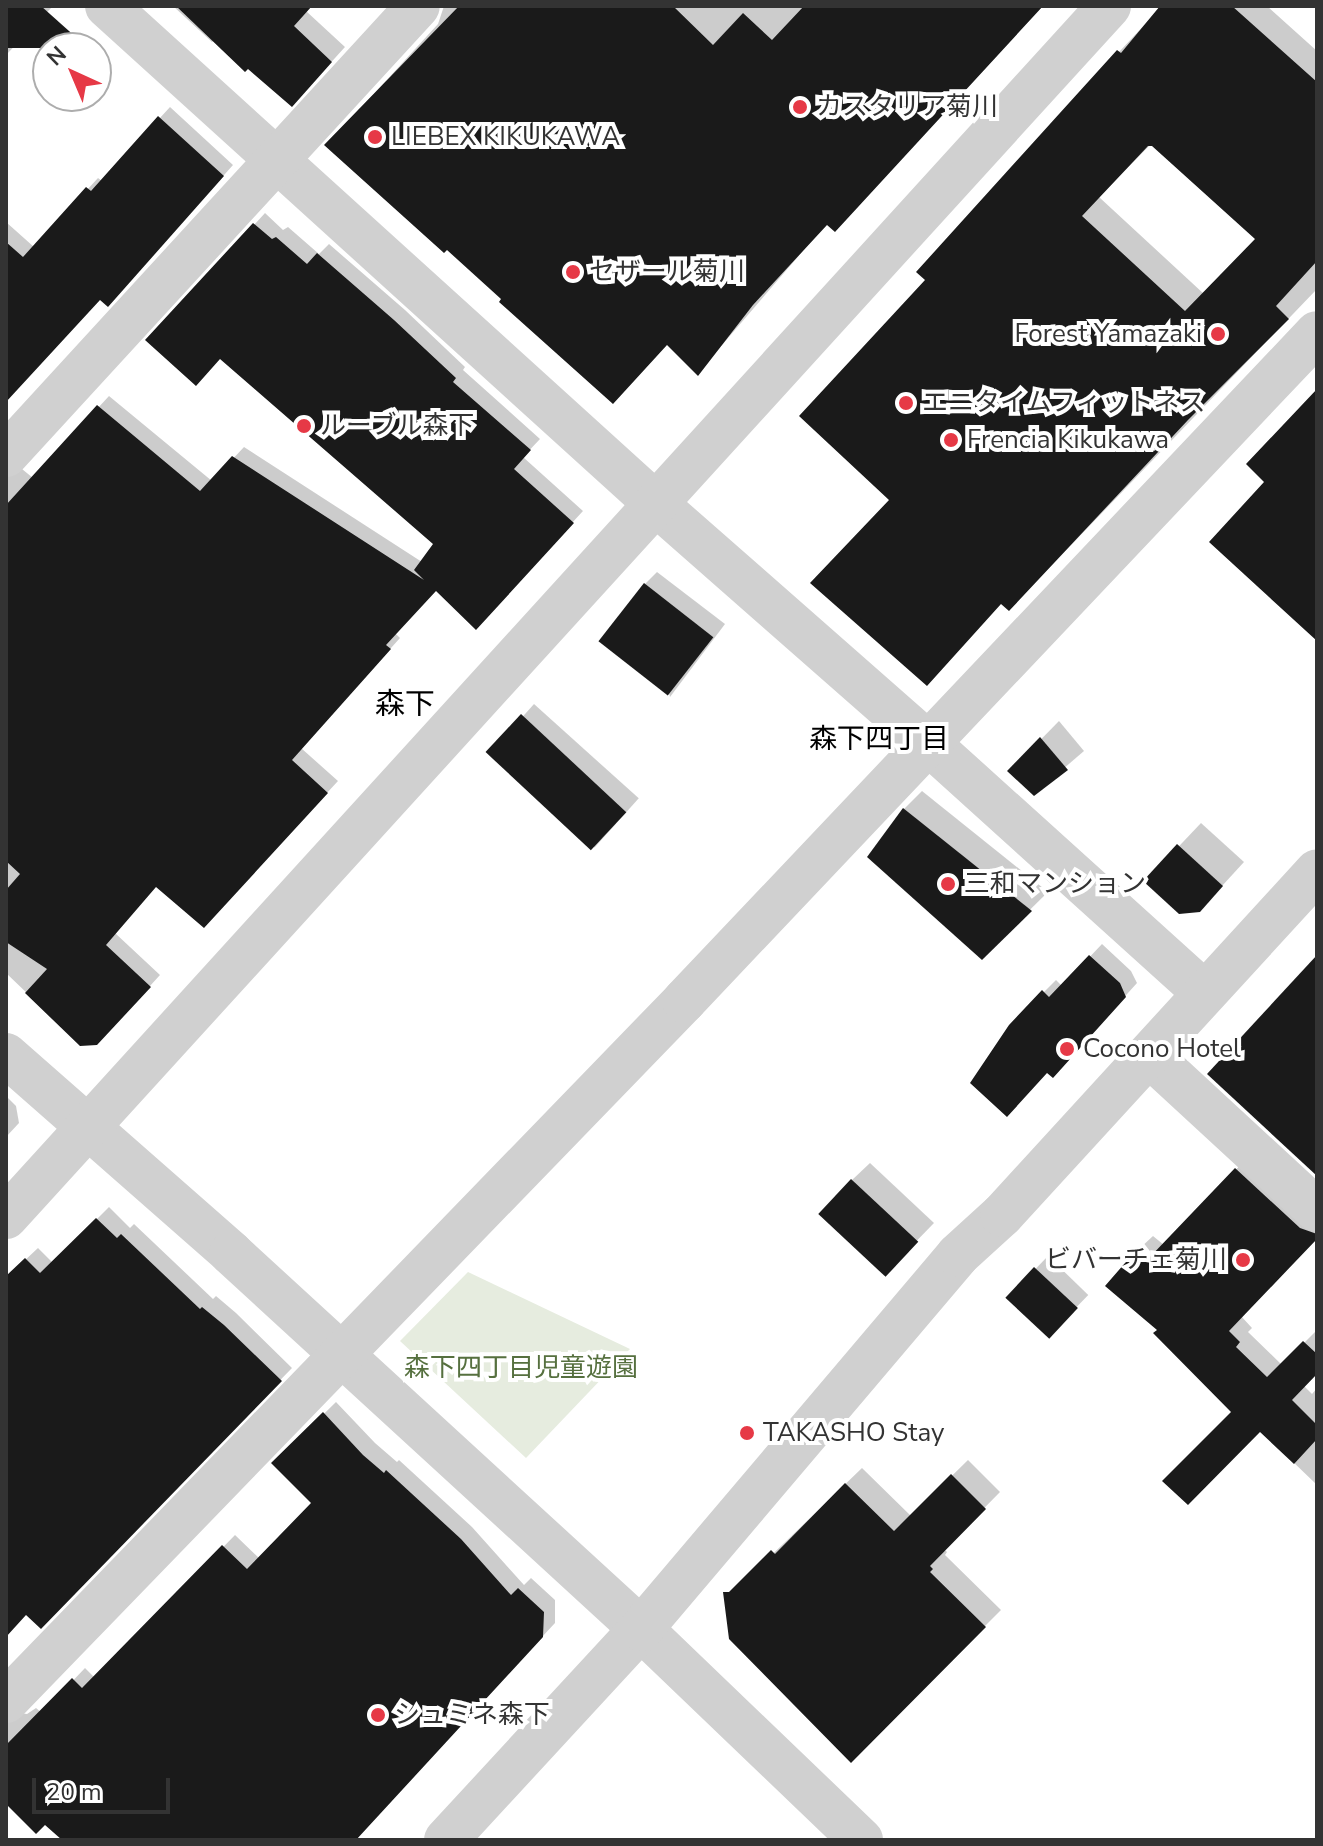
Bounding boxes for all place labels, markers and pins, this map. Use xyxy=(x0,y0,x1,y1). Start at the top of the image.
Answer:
place label: カスタリア菊川 xyxy=(816,91,998,123)
marker: カスタリア菊川 xyxy=(791,98,809,116)
place label: LIEBEX KIKUKAWA xyxy=(391,121,620,153)
marker: LIEBEX KIKUKAWA xyxy=(366,128,384,146)
place label: セザール菊川 xyxy=(589,256,745,288)
marker: セザール菊川 xyxy=(564,263,582,281)
place label: Forest Yamazaki xyxy=(1015,318,1202,350)
marker: Forest Yamazaki xyxy=(1209,325,1227,343)
place label: エニタイムフィットネス xyxy=(922,387,1208,419)
marker: エニタイムフィットネス xyxy=(897,394,915,412)
place label: ルーブル森下 xyxy=(320,410,476,442)
marker: ルーブル森下 xyxy=(295,417,313,435)
place label: Frencia Kikukawa xyxy=(967,424,1169,456)
marker: Frencia Kikukawa xyxy=(942,431,960,449)
place label: 三和マンション xyxy=(964,868,1146,900)
marker: 三和マンション xyxy=(939,875,957,893)
place label: Cocono Hotel xyxy=(1083,1033,1241,1065)
marker: Cocono Hotel xyxy=(1058,1040,1076,1058)
place label: ビバーチェ菊川 xyxy=(1045,1244,1227,1276)
marker: ビバーチェ菊川 xyxy=(1234,1251,1252,1269)
place label: TAKASHO Stay xyxy=(763,1417,944,1449)
marker: TAKASHO Stay xyxy=(738,1424,756,1442)
place label: シュミネ森下 xyxy=(394,1699,550,1731)
marker: シュミネ森下 xyxy=(369,1706,387,1724)

